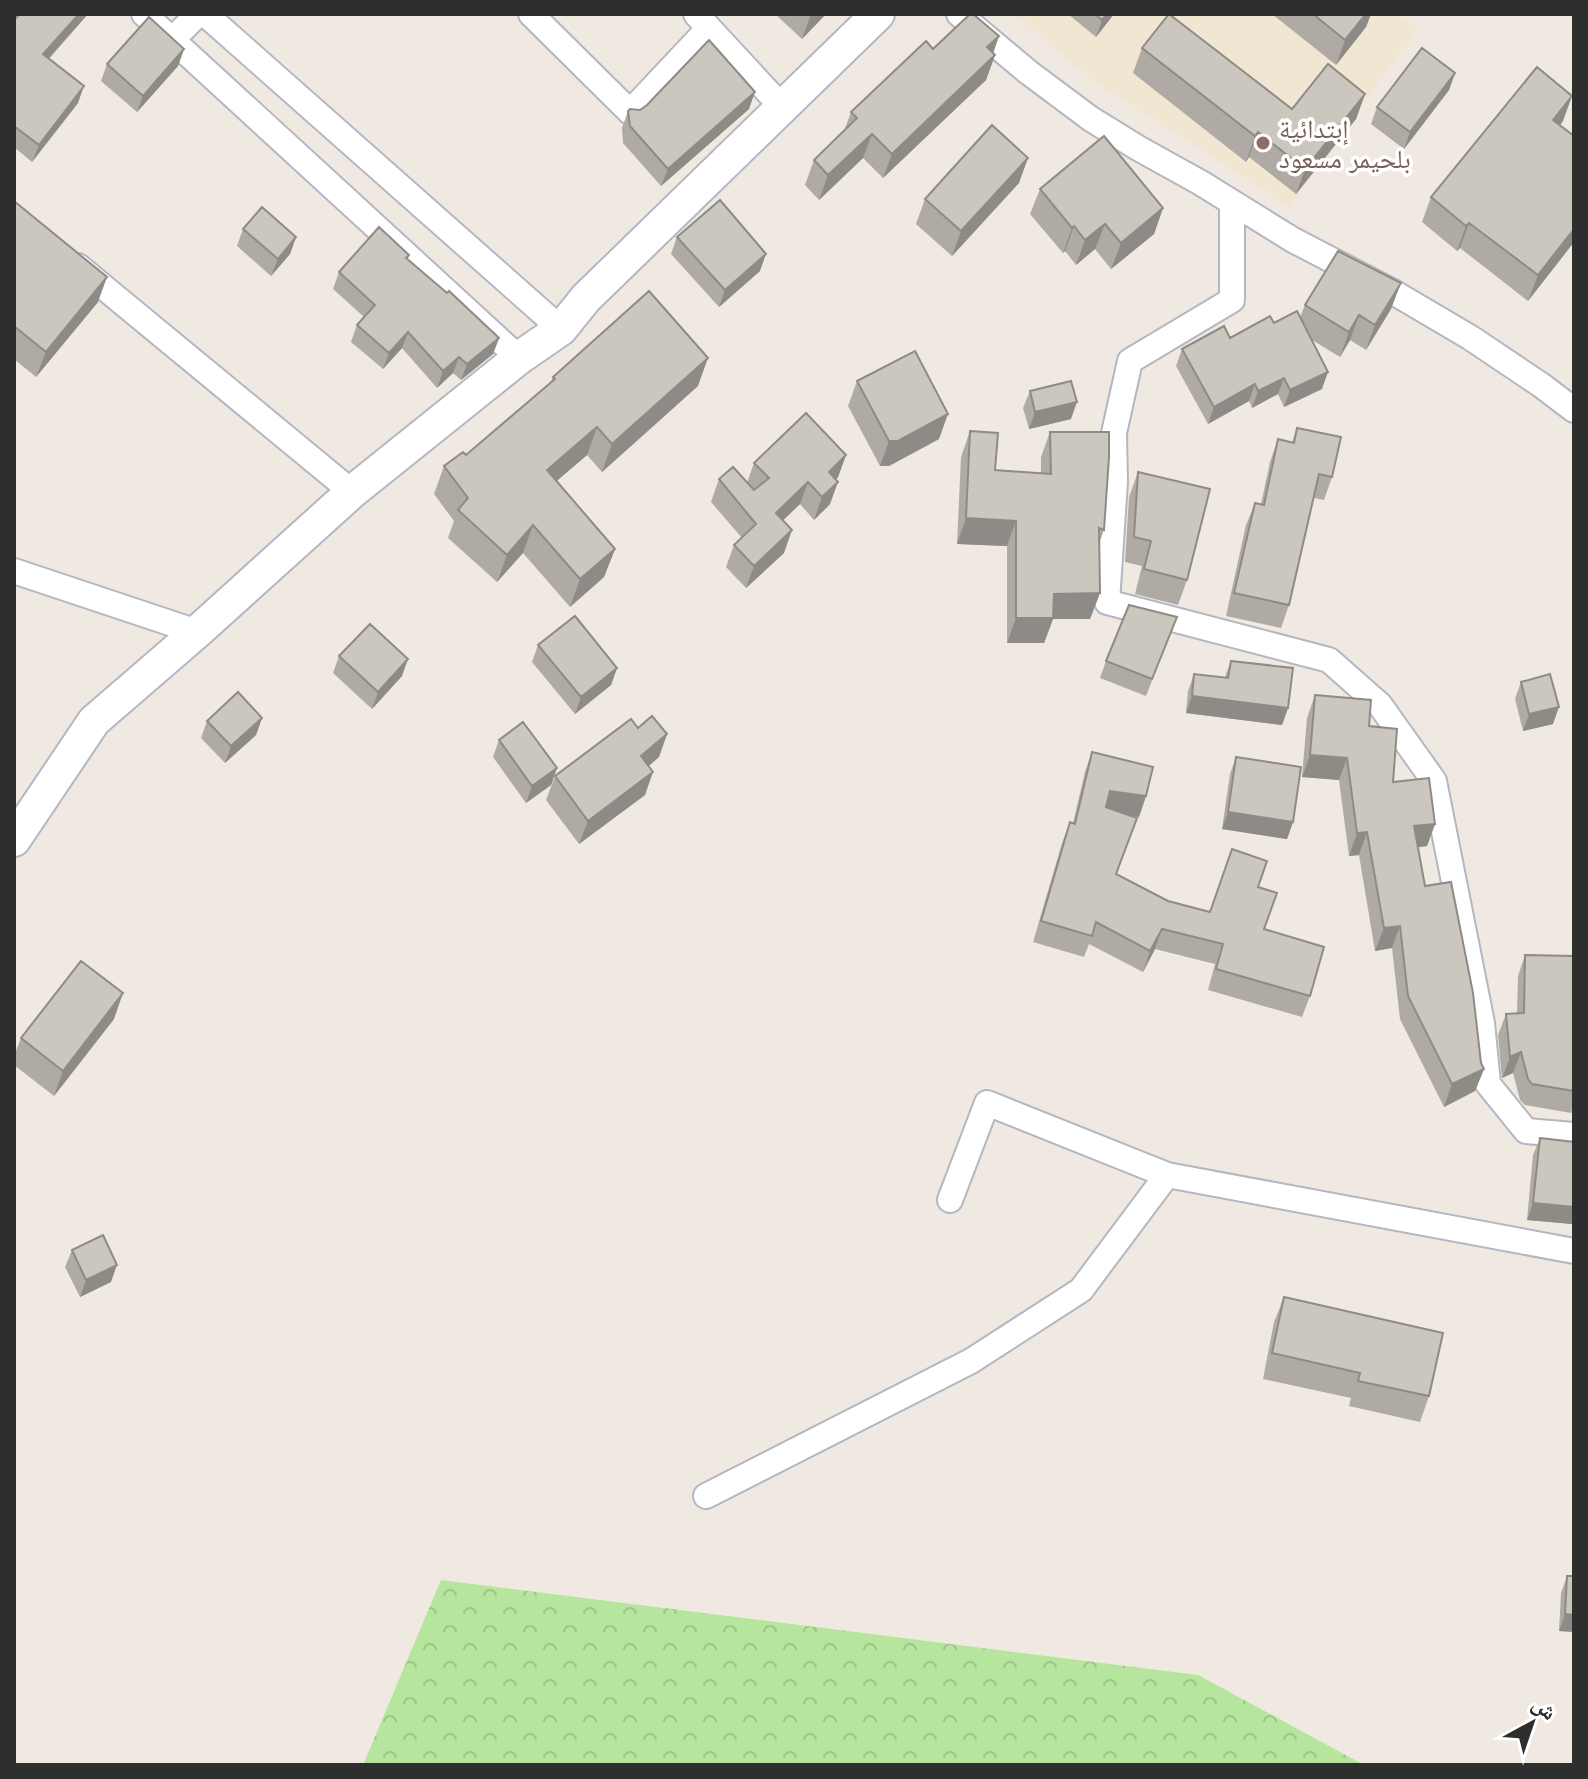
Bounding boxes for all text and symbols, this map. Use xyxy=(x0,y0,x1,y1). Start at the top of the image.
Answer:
place label: إبتدائية بلحيمر مسعود xyxy=(1279,113,1411,174)
marker: إبتدائية بلحيمر مسعود xyxy=(1254,134,1272,152)
north arrow xyxy=(1492,1683,1572,1763)
text: ش xyxy=(1527,1690,1562,1726)

